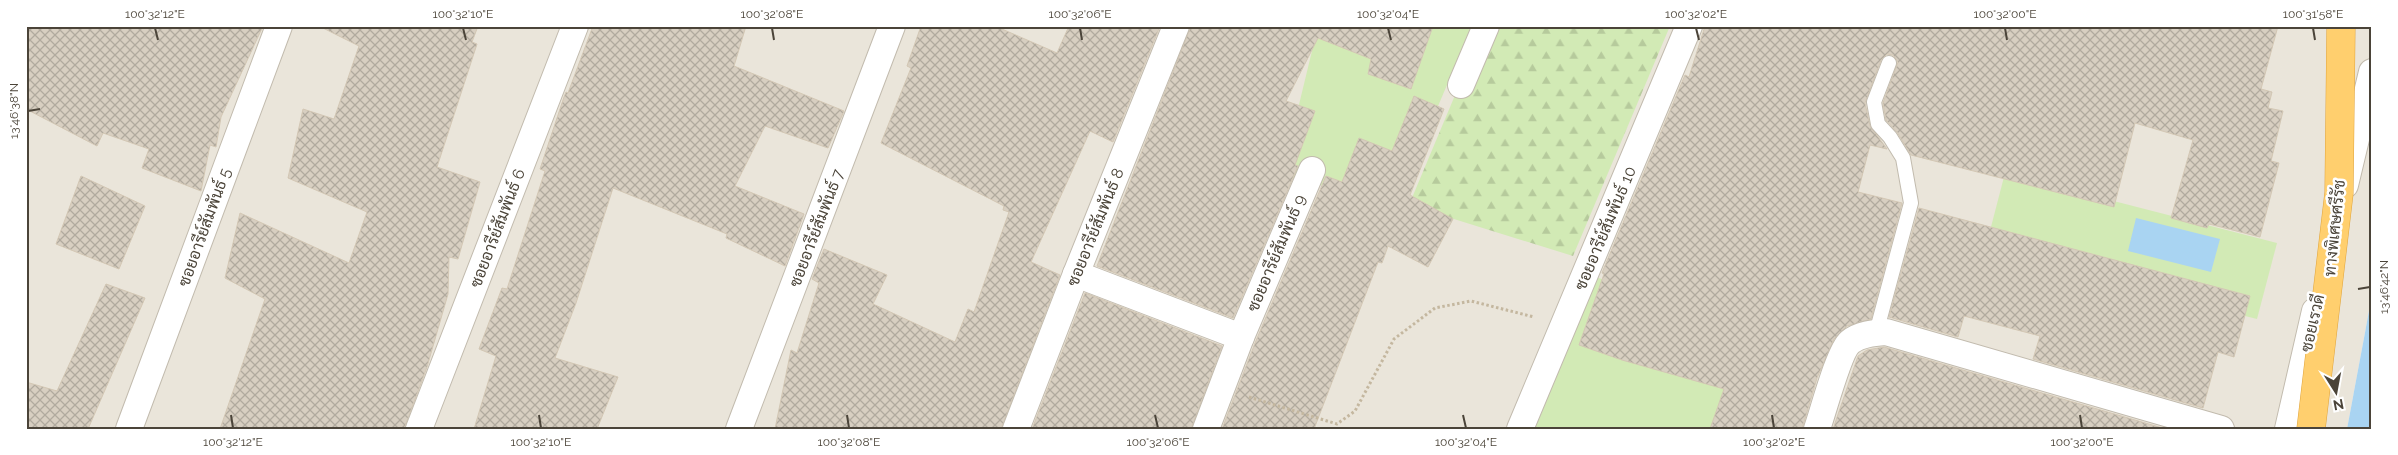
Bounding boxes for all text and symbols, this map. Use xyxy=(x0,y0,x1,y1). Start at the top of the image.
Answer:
text: 100°32'12"E xyxy=(125,7,185,21)
text: 100°32'10"E xyxy=(433,7,493,21)
text: 100°32'08"E xyxy=(741,7,803,21)
text: 100°32'06"E xyxy=(1049,7,1111,21)
text: 100°32'04"E xyxy=(1357,7,1419,21)
text: 100°32'02"E xyxy=(1665,7,1727,21)
text: 100°32'00"E xyxy=(1974,7,2036,21)
text: 100°31'58"E xyxy=(2283,7,2343,21)
text: 13°46'38"N xyxy=(7,83,21,139)
street label: ซอยอารีย์สัมพันธ์ 10 xyxy=(1568,162,1640,293)
street label: ซอยอารีย์สัมพันธ์ 5 xyxy=(171,164,235,289)
street label: ซอยอารีย์สัมพันธ์ 8 xyxy=(1060,164,1128,289)
street label: ซอยอารีย์สัมพันธ์ 6 xyxy=(463,165,529,290)
street label: ซอยอารีย์สัมพันธ์ 7 xyxy=(782,165,848,290)
street label: ทางพิเศษศรีรัช xyxy=(2318,178,2349,277)
street label: ซอยอารีย์สัมพันธ์ 9 xyxy=(1240,191,1310,315)
text: 13°46'42"N xyxy=(2377,260,2391,314)
street label: ซอยเรวดี xyxy=(2295,292,2328,354)
north arrow xyxy=(2310,368,2360,418)
text: N xyxy=(2332,396,2345,414)
text: 100°32'12"E xyxy=(203,435,263,449)
text: 100°32'10"E xyxy=(511,435,571,449)
text: 100°32'08"E xyxy=(818,435,880,449)
text: 100°32'06"E xyxy=(1127,435,1189,449)
text: 100°32'04"E xyxy=(1435,435,1497,449)
text: 100°32'02"E xyxy=(1743,435,1805,449)
text: 100°32'00"E xyxy=(2051,435,2113,449)

